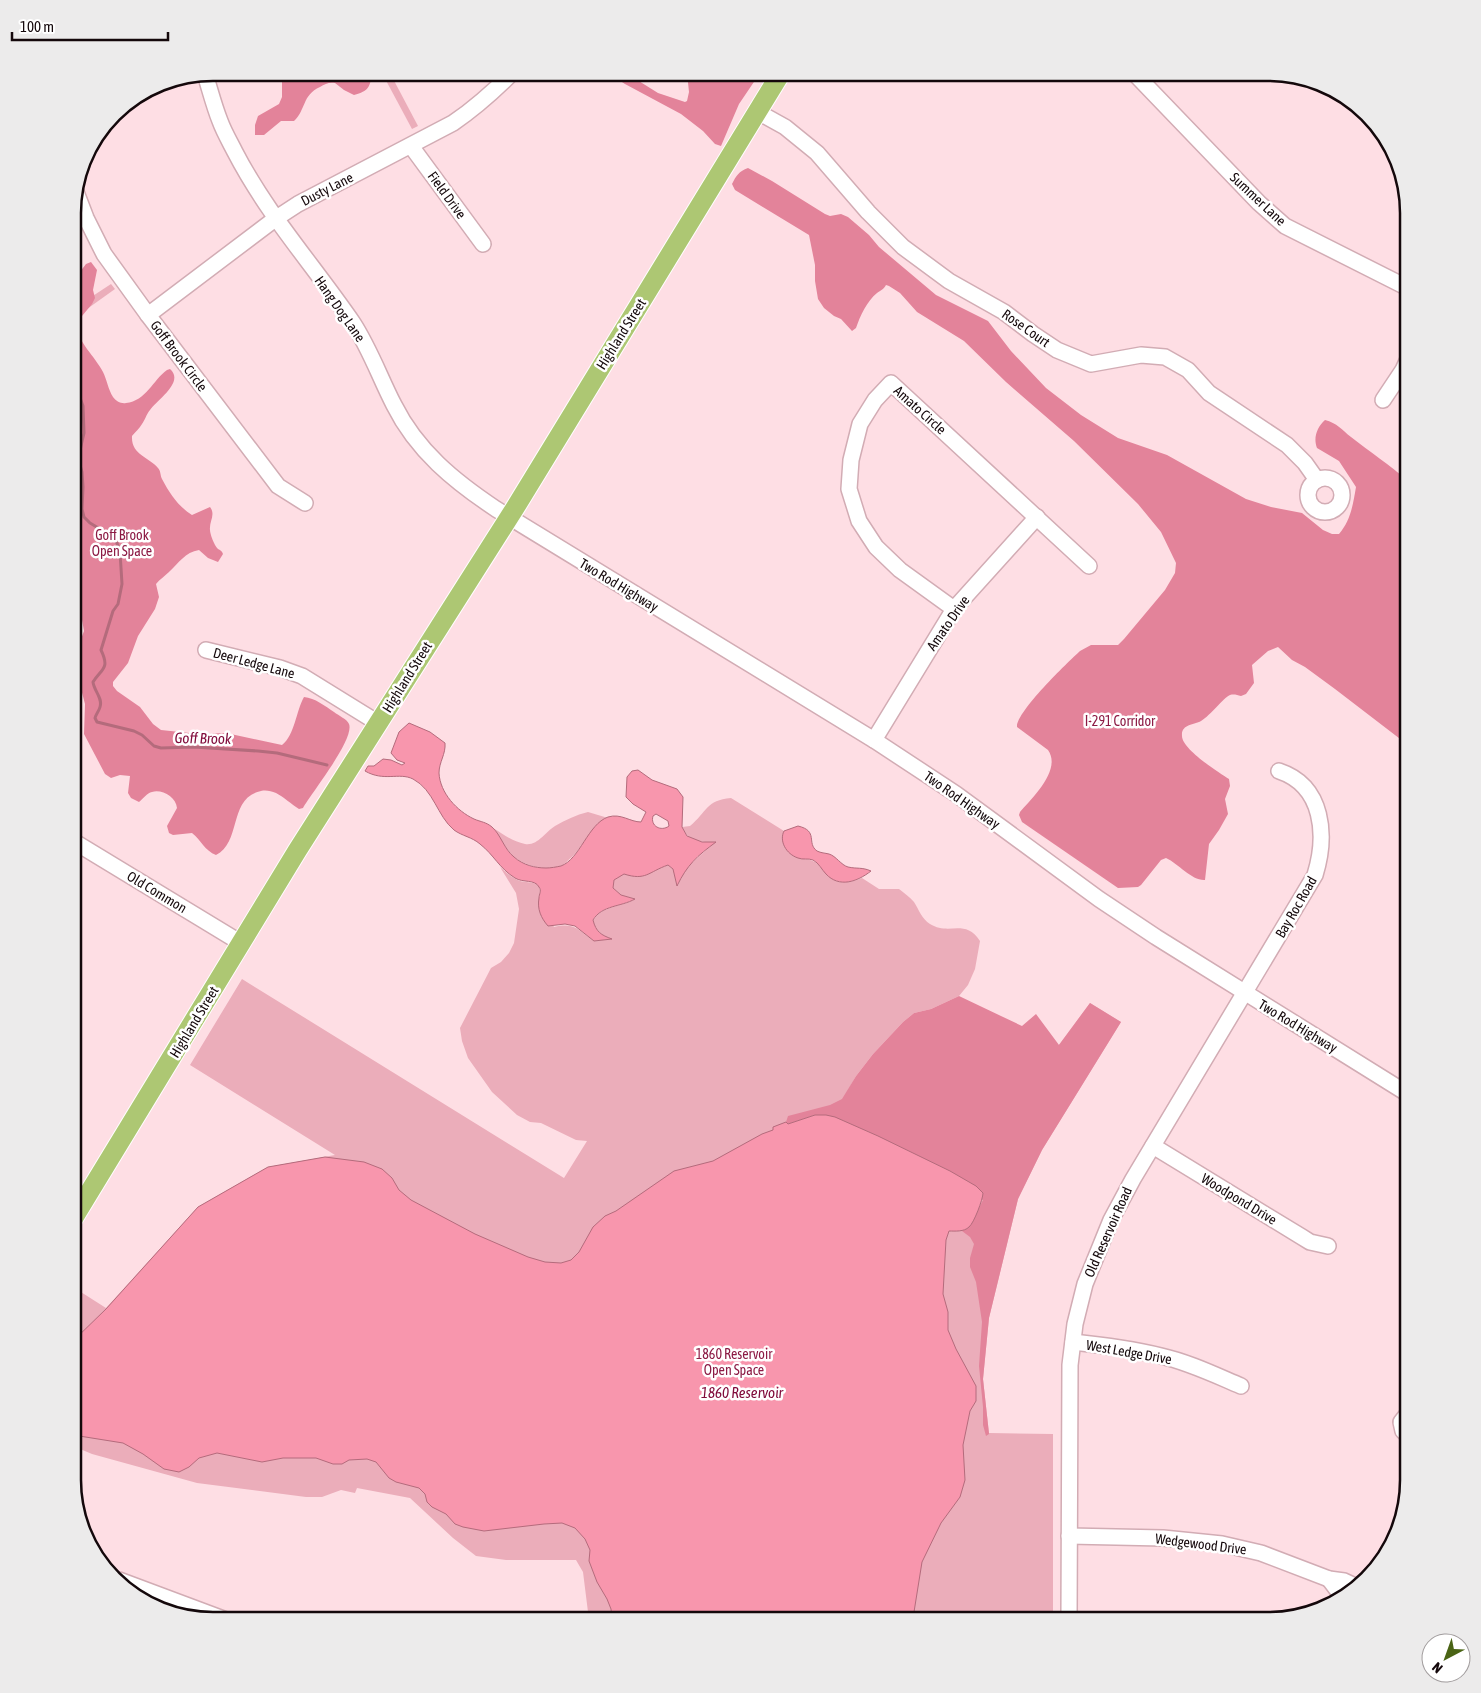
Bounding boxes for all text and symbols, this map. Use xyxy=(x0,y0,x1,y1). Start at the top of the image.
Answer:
scale bar xyxy=(12,10,169,42)
text: 100 m xyxy=(20,18,54,35)
street label: Field Drive xyxy=(425,168,469,222)
street label: Dusty Lane xyxy=(298,169,356,209)
street label: Summer Lane xyxy=(1227,169,1289,229)
street label: Hang Dog Lane xyxy=(311,273,369,345)
street label: Highland Street xyxy=(593,296,649,372)
street label: Rose Court xyxy=(999,306,1053,350)
street label: Goff Brook Circle xyxy=(147,318,211,394)
street label: Amato Circle xyxy=(891,382,949,438)
park label: Goff Brook Open Space xyxy=(92,527,152,559)
street label: Two Rod Highway xyxy=(577,555,661,615)
street label: Amato Drive xyxy=(923,593,973,653)
street label: Highland Street xyxy=(379,639,435,715)
street label: Deer Ledge Lane xyxy=(211,644,297,682)
park label: I-291 Corridor xyxy=(1085,713,1156,729)
water label: Goff Brook xyxy=(174,729,232,747)
street label: Two Rod Highway xyxy=(921,768,1003,832)
street label: Old Common xyxy=(124,868,190,916)
street label: Bay Roc Road xyxy=(1272,873,1320,941)
street label: Highland Street xyxy=(166,983,222,1061)
street label: Two Rod Highway xyxy=(1256,996,1340,1056)
street label: Woodpond Drive xyxy=(1198,1170,1280,1228)
street label: Old Reservoir Road xyxy=(1081,1184,1135,1280)
street label: West Ledge Drive xyxy=(1085,1337,1173,1367)
park label: 1860 Reservoir Open Space xyxy=(696,1346,773,1378)
water label: 1860 Reservoir xyxy=(701,1384,784,1401)
street label: Wedgewood Drive xyxy=(1155,1530,1247,1558)
north arrow xyxy=(1421,1633,1471,1683)
text: N xyxy=(1429,1659,1446,1677)

